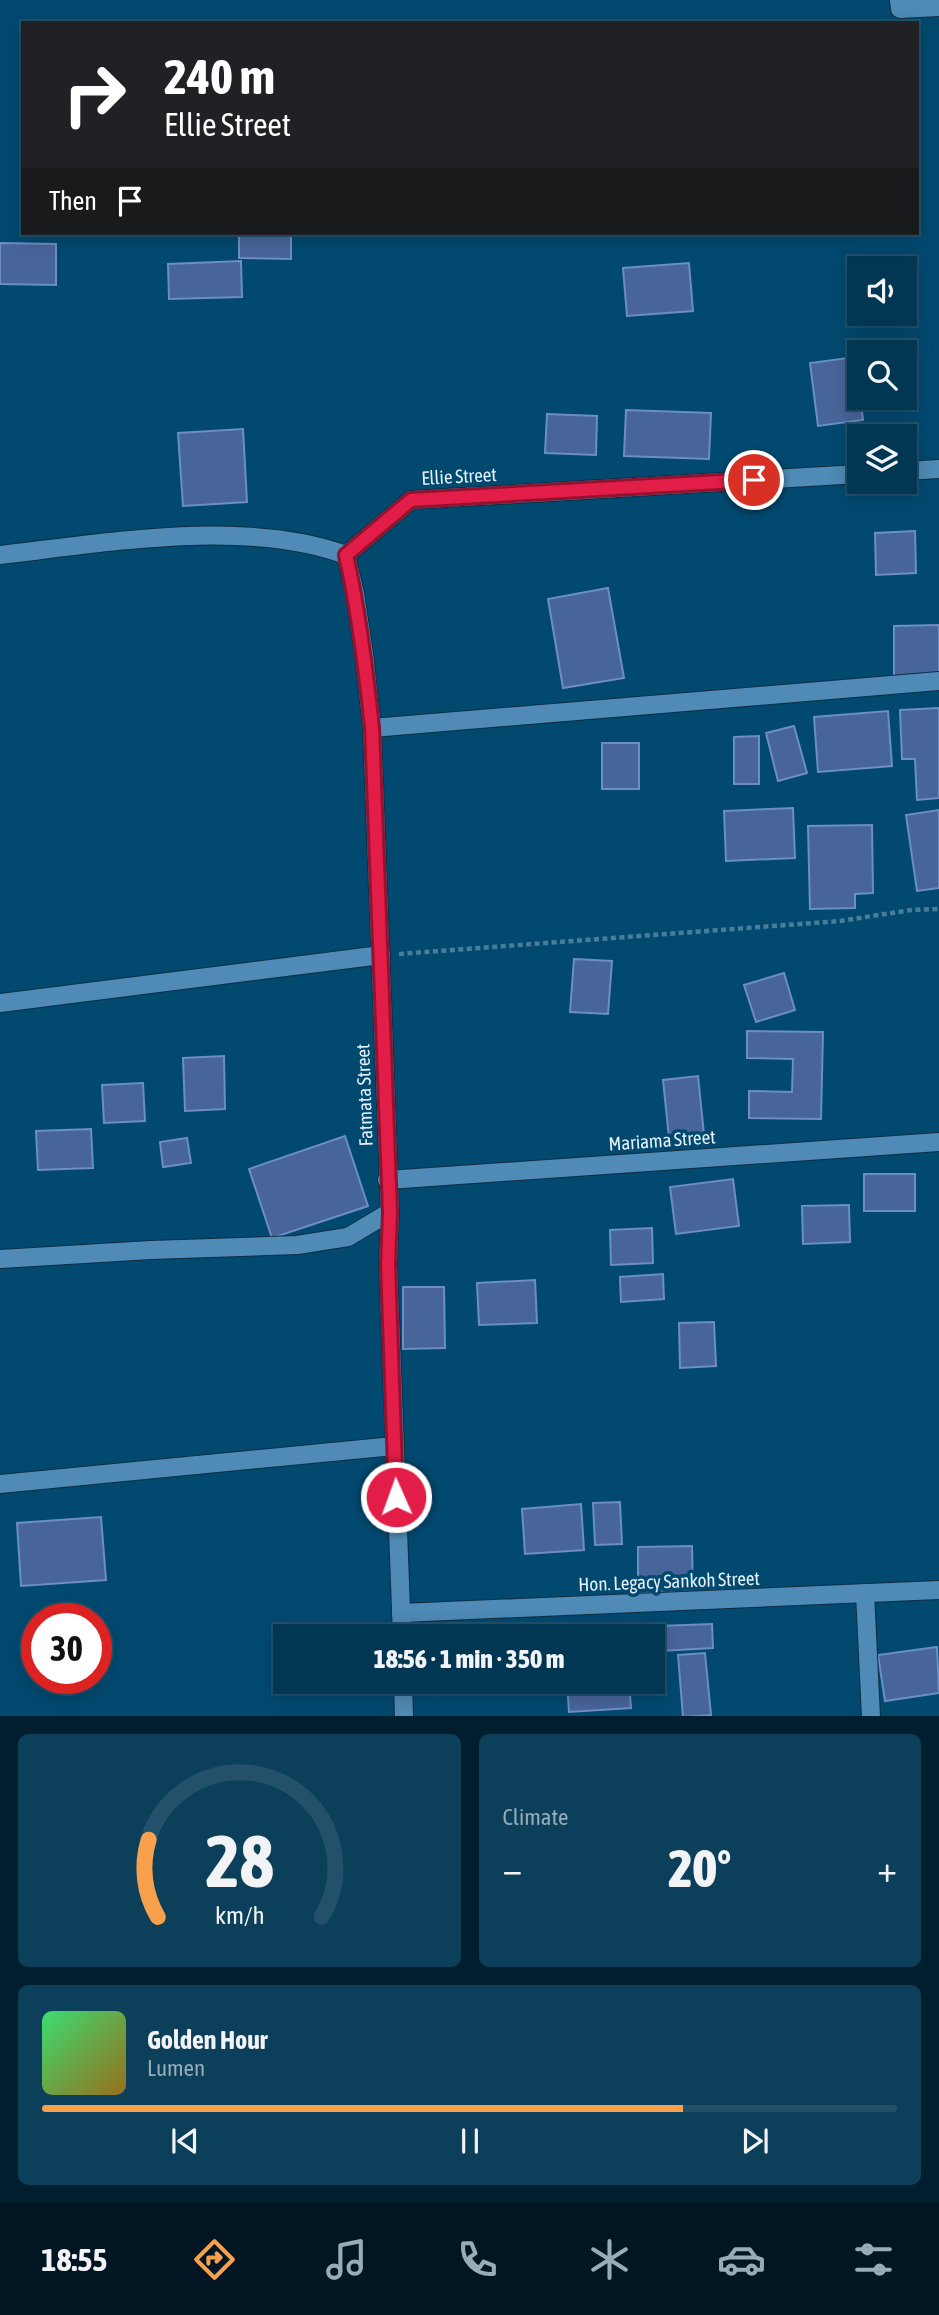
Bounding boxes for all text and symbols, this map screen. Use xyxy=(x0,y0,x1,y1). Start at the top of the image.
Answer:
text: 240 m xyxy=(164,48,275,104)
icon: right xyxy=(49,49,140,140)
text: Ellie Street xyxy=(164,106,291,143)
icon: arrive xyxy=(111,182,149,220)
text: Then xyxy=(49,186,97,216)
map controls xyxy=(847,256,917,494)
button: sound xyxy=(847,256,917,326)
button: search xyxy=(847,340,917,410)
button: layers xyxy=(847,424,917,494)
pin xyxy=(724,450,784,510)
icon: arrive xyxy=(735,461,773,499)
street label: Ellie Street xyxy=(421,463,497,489)
street label: Fatmata Street xyxy=(351,1043,377,1147)
street label: Mariama Street xyxy=(608,1125,716,1155)
position arrow xyxy=(359,1460,433,1534)
street label: Hon. Legacy Sankoh Street xyxy=(578,1567,760,1595)
speed limit sign: 30 xyxy=(21,1603,112,1694)
text: 18:56 · 1 min · 350 m xyxy=(374,1644,564,1674)
text: Climate xyxy=(503,1804,568,1830)
text: 28 xyxy=(205,1819,273,1902)
text: 20° xyxy=(668,1838,731,1898)
text: − xyxy=(503,1847,522,1890)
text: + xyxy=(877,1847,897,1890)
text: km/h xyxy=(214,1900,264,1928)
text: Golden Hour xyxy=(147,2025,267,2055)
text: Lumen xyxy=(147,2055,205,2081)
icon: previous xyxy=(166,2122,204,2160)
icon: pause xyxy=(451,2122,489,2160)
icon: next xyxy=(736,2122,774,2160)
icon: directions xyxy=(190,2235,239,2284)
icon: music xyxy=(322,2235,371,2284)
icon: phone xyxy=(453,2235,502,2284)
icon: climate xyxy=(585,2235,634,2284)
icon: car xyxy=(717,2235,766,2284)
icon: filters xyxy=(849,2235,898,2284)
text: 18:55 xyxy=(41,2241,107,2278)

